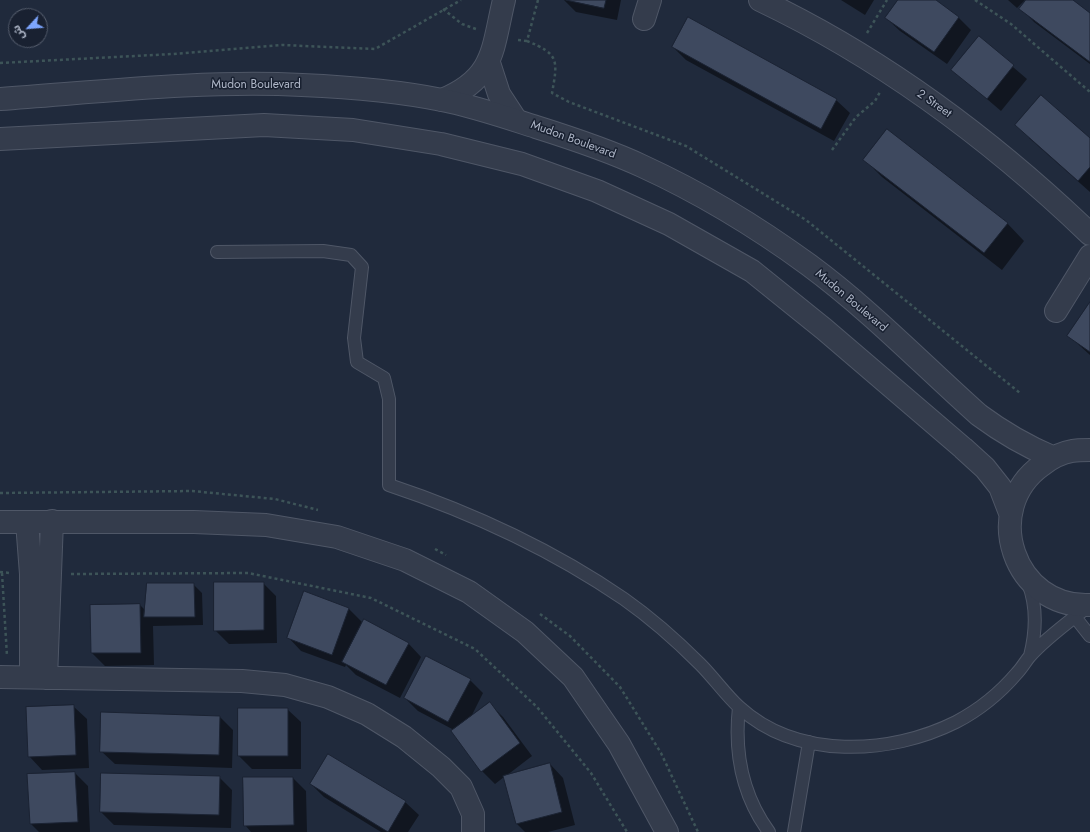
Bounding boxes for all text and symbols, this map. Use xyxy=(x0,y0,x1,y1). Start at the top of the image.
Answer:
north arrow xyxy=(8,8,48,48)
text: ش xyxy=(8,23,29,43)
street label: Mudon Boulevard xyxy=(211,78,301,92)
street label: 2 Street xyxy=(914,87,954,121)
street label: Mudon Boulevard xyxy=(528,118,618,162)
street label: Mudon Boulevard xyxy=(812,267,890,335)

